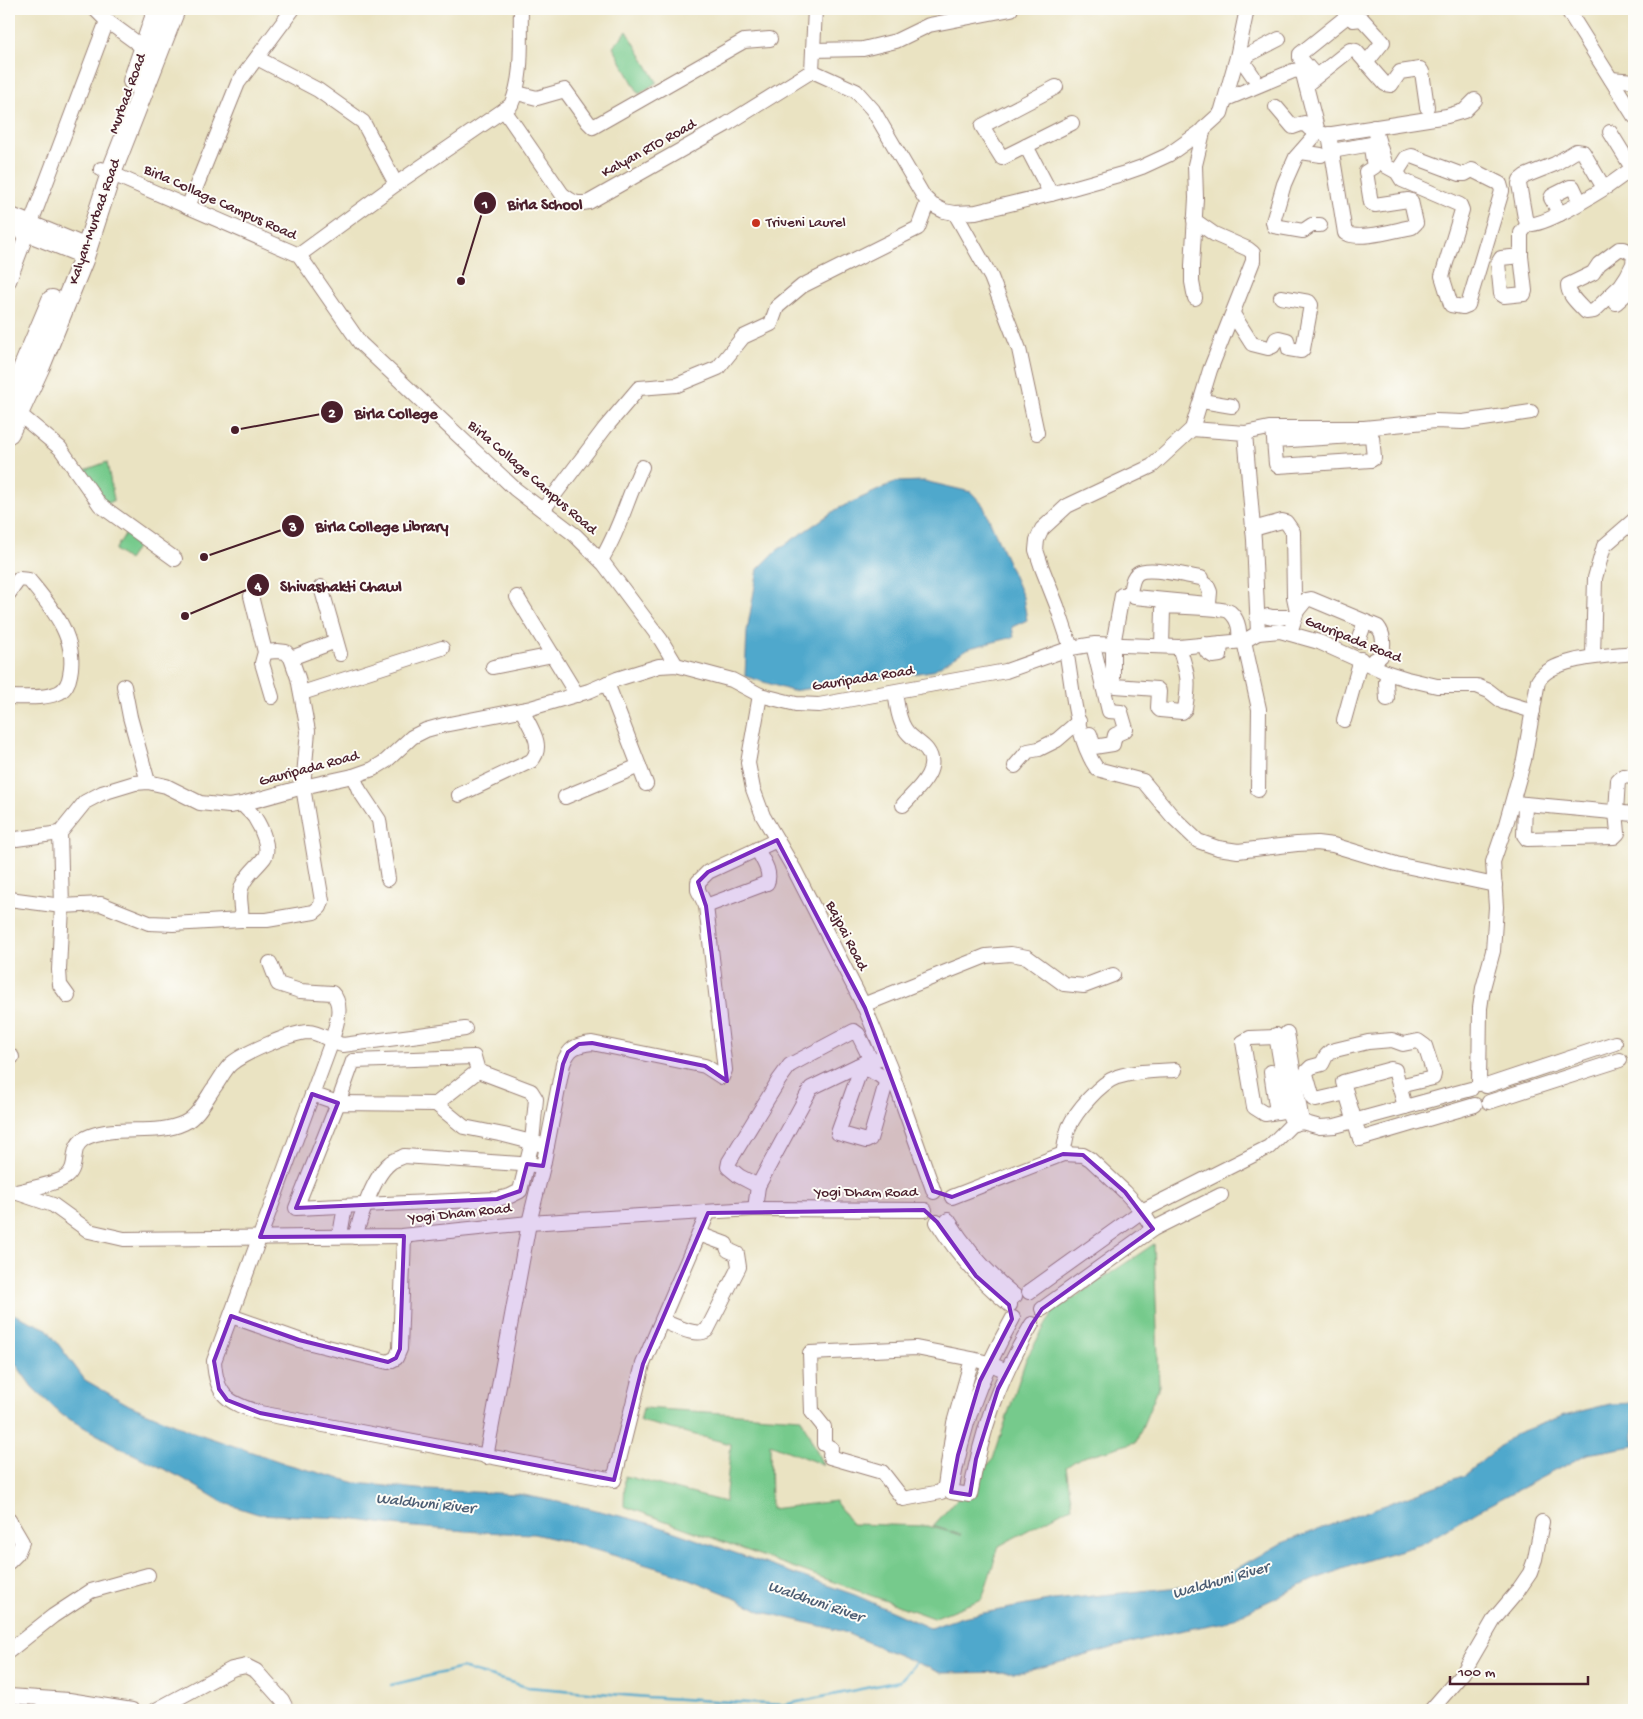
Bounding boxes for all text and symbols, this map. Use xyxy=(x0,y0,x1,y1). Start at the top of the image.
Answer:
street label: Murbad Road xyxy=(105,50,151,137)
street label: Kalyan RTO Road xyxy=(599,115,700,182)
street label: Kalyan-Murbad Road xyxy=(65,156,125,287)
street label: Birla Collage Campus Road xyxy=(140,161,300,245)
callout: Birla School xyxy=(472,187,592,218)
text: 1 xyxy=(481,196,488,214)
text: Birla School xyxy=(506,197,583,216)
place label: Triveni Laurel xyxy=(765,214,846,232)
marker: Triveni Laurel xyxy=(750,217,762,229)
callout: Birla College xyxy=(319,397,447,428)
text: 2 xyxy=(328,405,336,423)
text: Birla College xyxy=(353,406,438,425)
street label: Birla Collage Campus Road xyxy=(463,416,601,540)
callout: Birla College Library xyxy=(281,510,459,541)
text: 3 xyxy=(288,519,297,537)
text: Birla College Library xyxy=(315,519,449,538)
callout: Shivashakti Chawl xyxy=(245,569,412,600)
text: 4 xyxy=(253,578,262,596)
text: Shivashakti Chawl xyxy=(280,579,402,598)
street label: Gauripada Road xyxy=(1302,612,1405,668)
street label: Gauripada Road xyxy=(811,662,916,696)
street label: Gauripada Road xyxy=(257,747,362,791)
street label: Bajpai Road xyxy=(820,897,872,975)
street label: Yogi Dham Road xyxy=(812,1184,919,1202)
street label: Yogi Dham Road xyxy=(406,1200,513,1229)
water label: Waldhuni River xyxy=(375,1490,479,1520)
water label: Waldhuni River xyxy=(1171,1558,1274,1605)
water label: Waldhuni River xyxy=(765,1578,868,1629)
scale bar xyxy=(1450,1654,1588,1686)
text: 100 m xyxy=(1457,1664,1496,1682)

